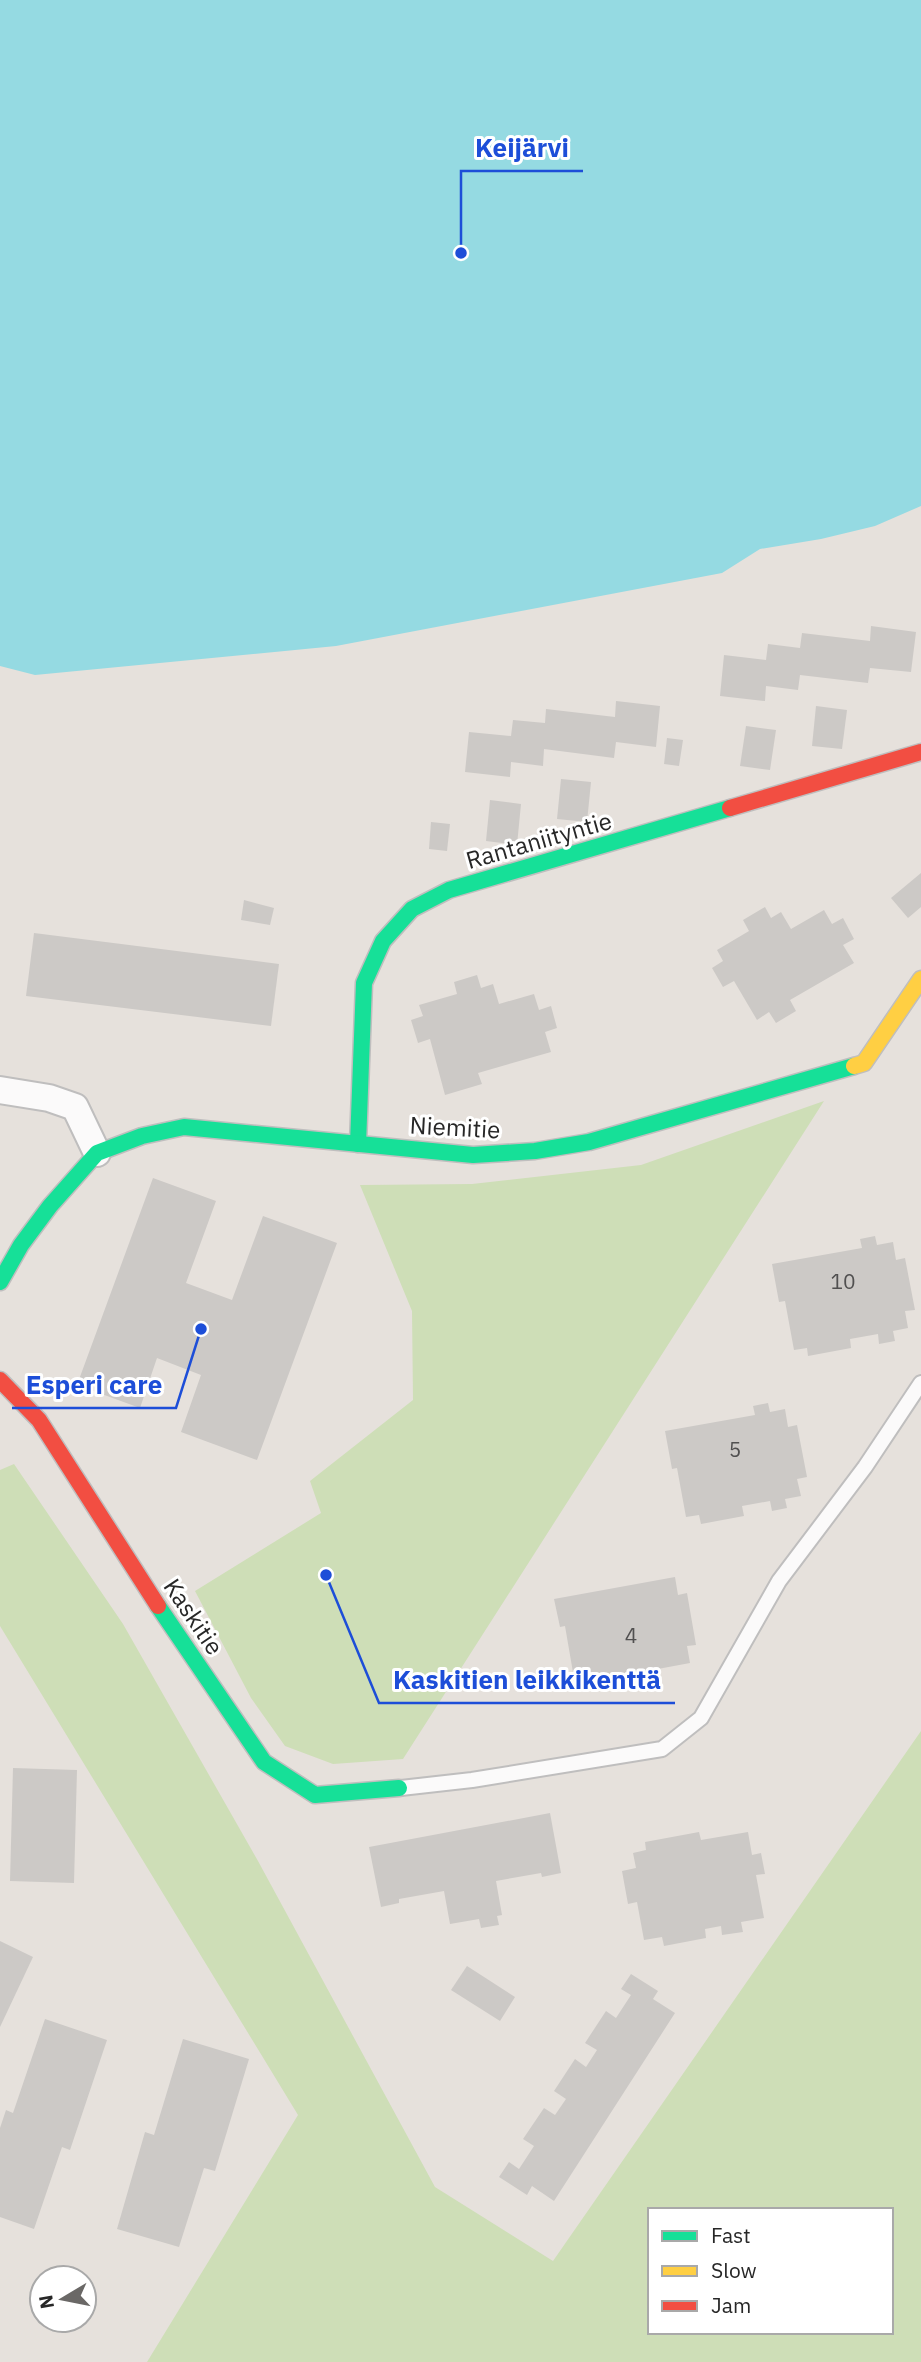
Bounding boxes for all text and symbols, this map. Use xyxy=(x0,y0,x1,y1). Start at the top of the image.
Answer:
callout: Keijärvi xyxy=(461,124,583,171)
text: Keijärvi xyxy=(475,130,569,164)
street label: Rantaniityntie xyxy=(462,804,615,876)
street label: Niemitie xyxy=(409,1109,501,1145)
house number: 10 xyxy=(830,1267,856,1295)
callout: Esperi care xyxy=(12,1361,176,1408)
text: Esperi care xyxy=(26,1367,162,1401)
house number: 5 xyxy=(729,1435,741,1463)
street label: Kaskitie xyxy=(157,1572,231,1661)
house number: 4 xyxy=(625,1621,637,1649)
callout: Kaskitien leikkikenttä xyxy=(379,1656,675,1703)
text: Kaskitien leikkikenttä xyxy=(393,1662,661,1696)
legend xyxy=(648,2208,893,2334)
text: Fast xyxy=(711,2221,751,2249)
text: Slow xyxy=(711,2256,757,2284)
north arrow xyxy=(28,2264,98,2334)
text: Jam xyxy=(711,2291,751,2319)
text: N xyxy=(33,2293,59,2311)

